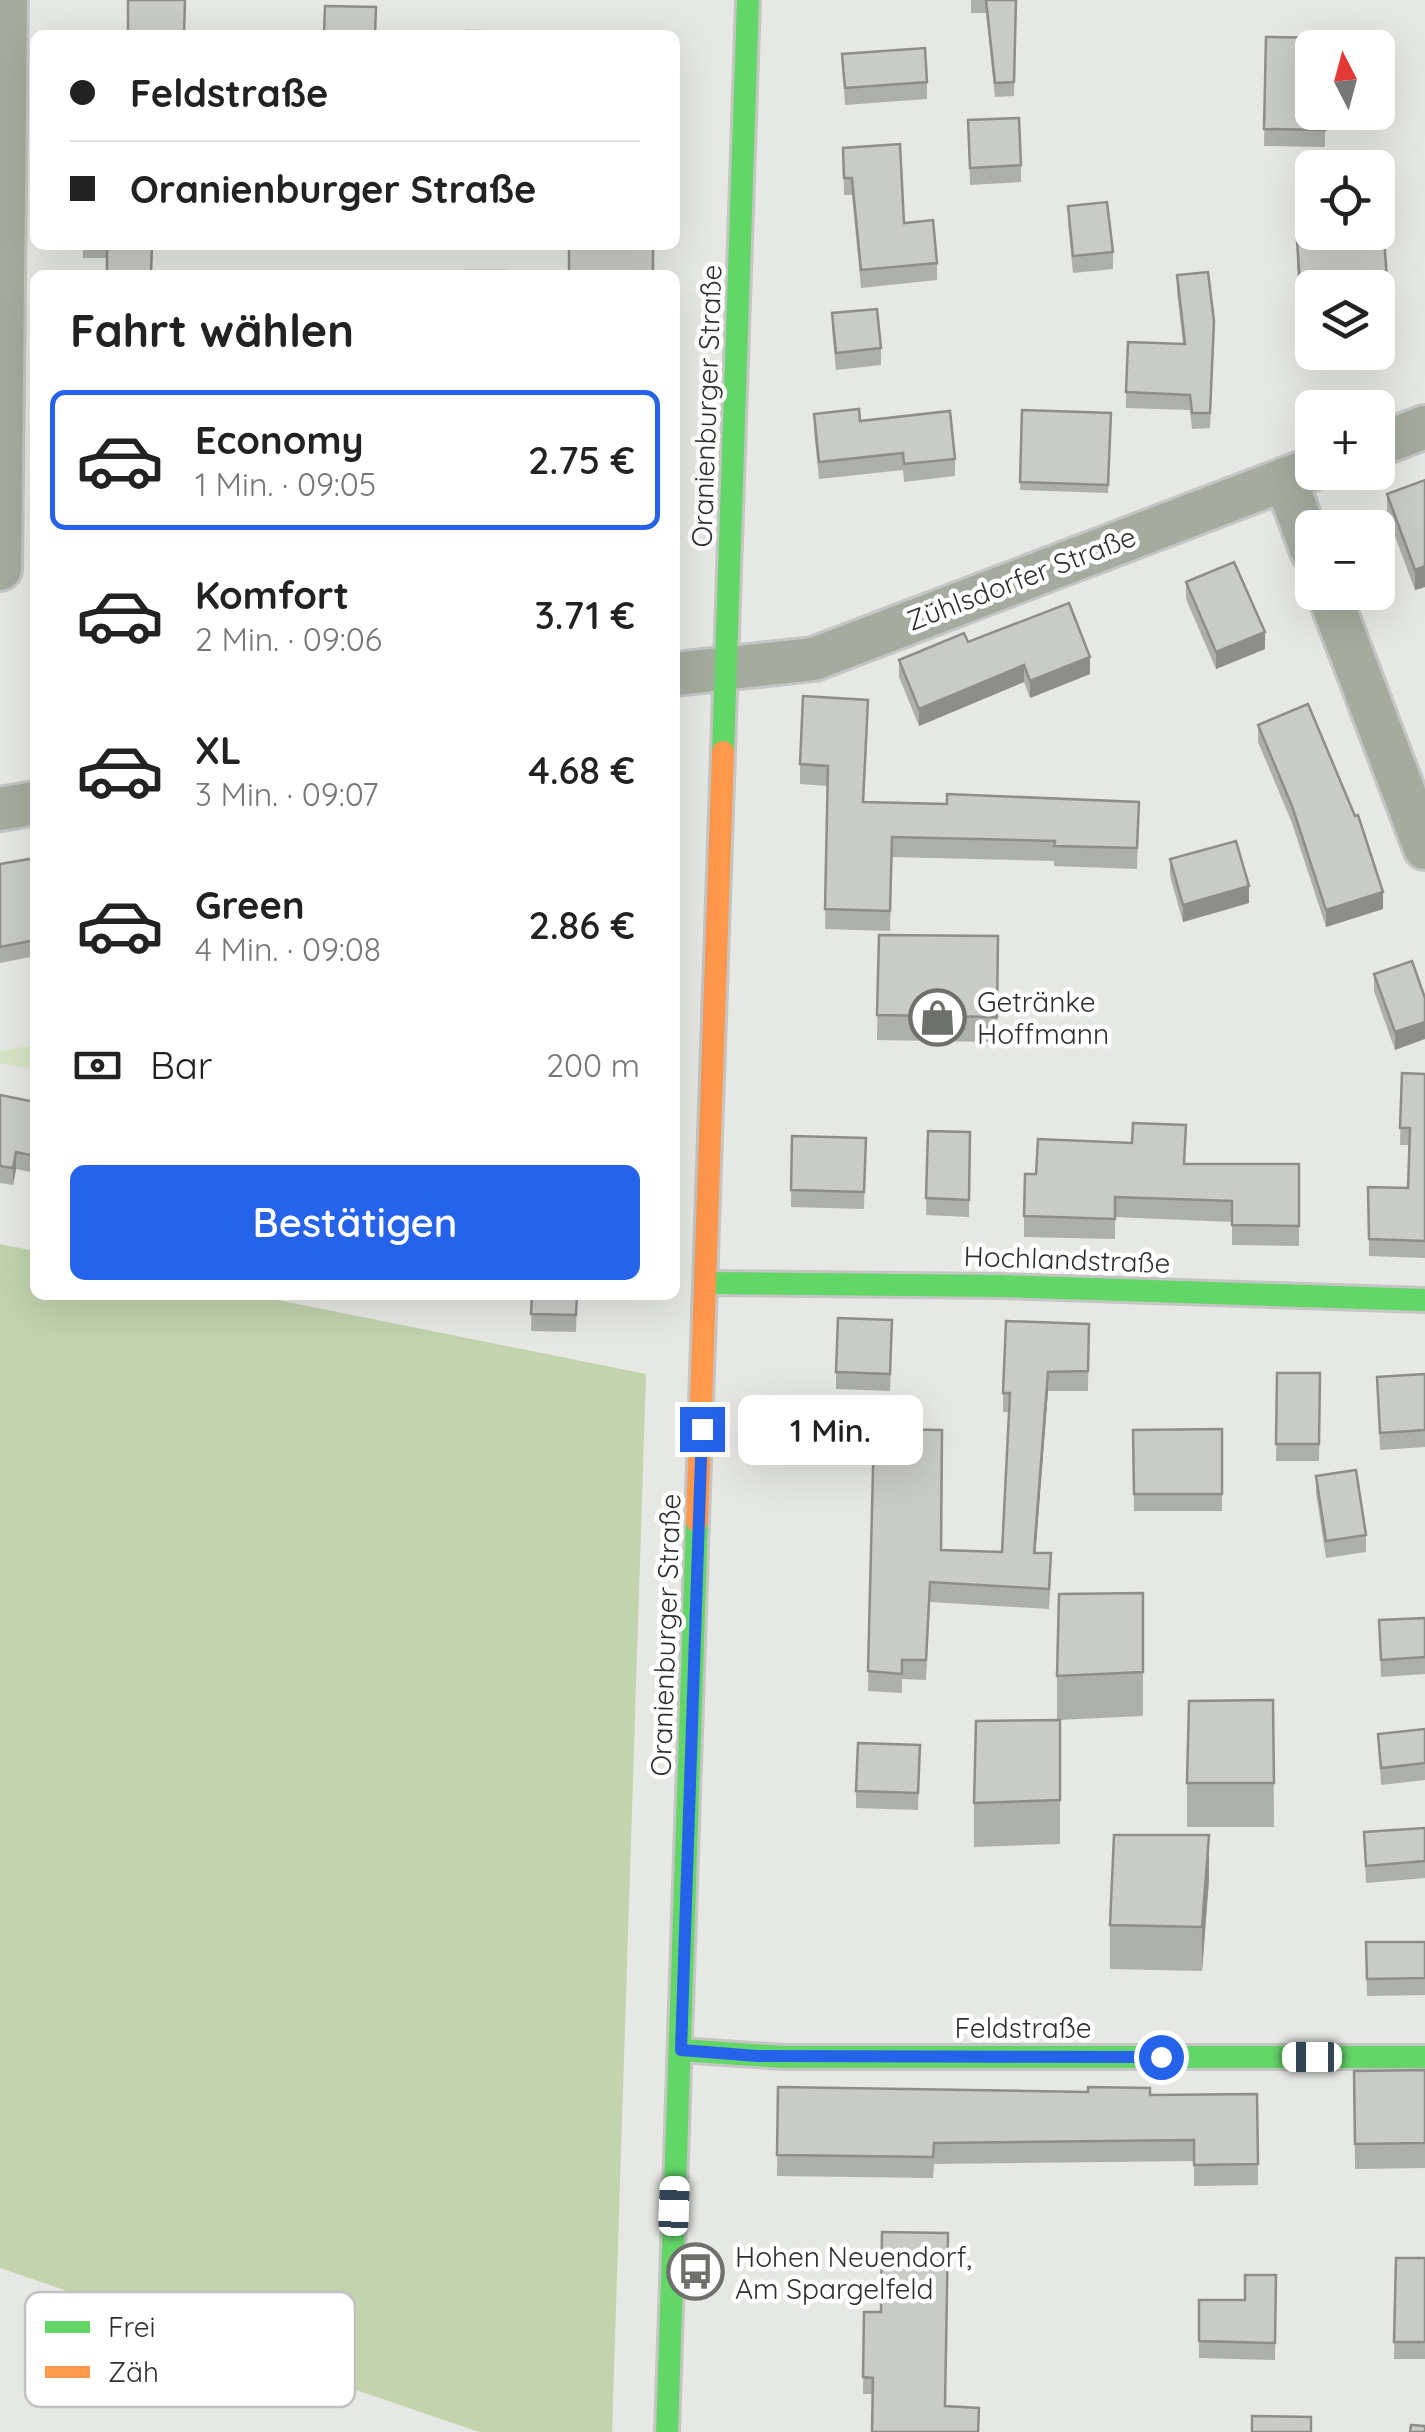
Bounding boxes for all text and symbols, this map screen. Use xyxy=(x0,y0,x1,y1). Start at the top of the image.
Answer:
north arrow xyxy=(1295,30,1395,130)
map controls xyxy=(1295,30,1395,610)
text: Feldstraße xyxy=(130,69,328,117)
button: locate xyxy=(1295,150,1395,250)
text: Oranienburger Straße xyxy=(130,165,536,213)
street label: Oranienburger Straße xyxy=(684,264,728,548)
button: layers xyxy=(1295,270,1395,370)
text: Fahrt wählen xyxy=(70,302,354,358)
button: + xyxy=(1295,390,1395,490)
icon: car xyxy=(75,415,165,505)
text: Economy xyxy=(195,416,364,464)
text: 2.75 € xyxy=(528,436,635,484)
text: 1 Min. · 09:05 xyxy=(195,464,376,504)
button: − xyxy=(1295,510,1395,610)
street label: Zühlsdorfer Straße xyxy=(901,518,1141,638)
icon: car xyxy=(75,570,165,660)
text: Komfort xyxy=(195,571,349,619)
text: 3.71 € xyxy=(535,591,635,639)
text: 2 Min. · 09:06 xyxy=(195,619,382,659)
icon: car xyxy=(75,725,165,815)
text: XL xyxy=(195,726,241,774)
text: 4.68 € xyxy=(528,746,635,794)
text: 3 Min. · 09:07 xyxy=(195,774,378,814)
icon: car xyxy=(75,880,165,970)
text: Green xyxy=(195,881,305,929)
text: 2.86 € xyxy=(528,901,635,949)
text: 4 Min. · 09:08 xyxy=(195,929,381,969)
place label: Getränke Hoffmann xyxy=(977,984,1109,1051)
shop icon: Getränke Hoffmann xyxy=(908,987,968,1047)
icon: cash xyxy=(70,1038,125,1093)
text: Bar xyxy=(150,1041,212,1089)
text: 200 m xyxy=(546,1045,640,1085)
button: Bestätigen xyxy=(70,1165,640,1280)
street label: Hochlandstraße xyxy=(963,1238,1171,1280)
callout: 1 Min. xyxy=(737,1394,922,1464)
route end xyxy=(680,1407,725,1452)
text: 1 Min. xyxy=(790,1410,871,1450)
street label: Oranienburger Straße xyxy=(643,1493,687,1777)
street label: Feldstraße xyxy=(954,2010,1092,2045)
route start xyxy=(1139,2035,1184,2080)
car xyxy=(1282,2042,1342,2072)
car xyxy=(658,2175,690,2237)
place label: Hohen Neuendorf, Am Spargelfeld xyxy=(735,2239,972,2306)
bus stop icon: Hohen Neuendorf, Am Spargelfeld xyxy=(666,2242,726,2302)
legend xyxy=(25,2292,355,2407)
text: Frei xyxy=(108,2309,156,2344)
text: Zäh xyxy=(108,2354,159,2389)

